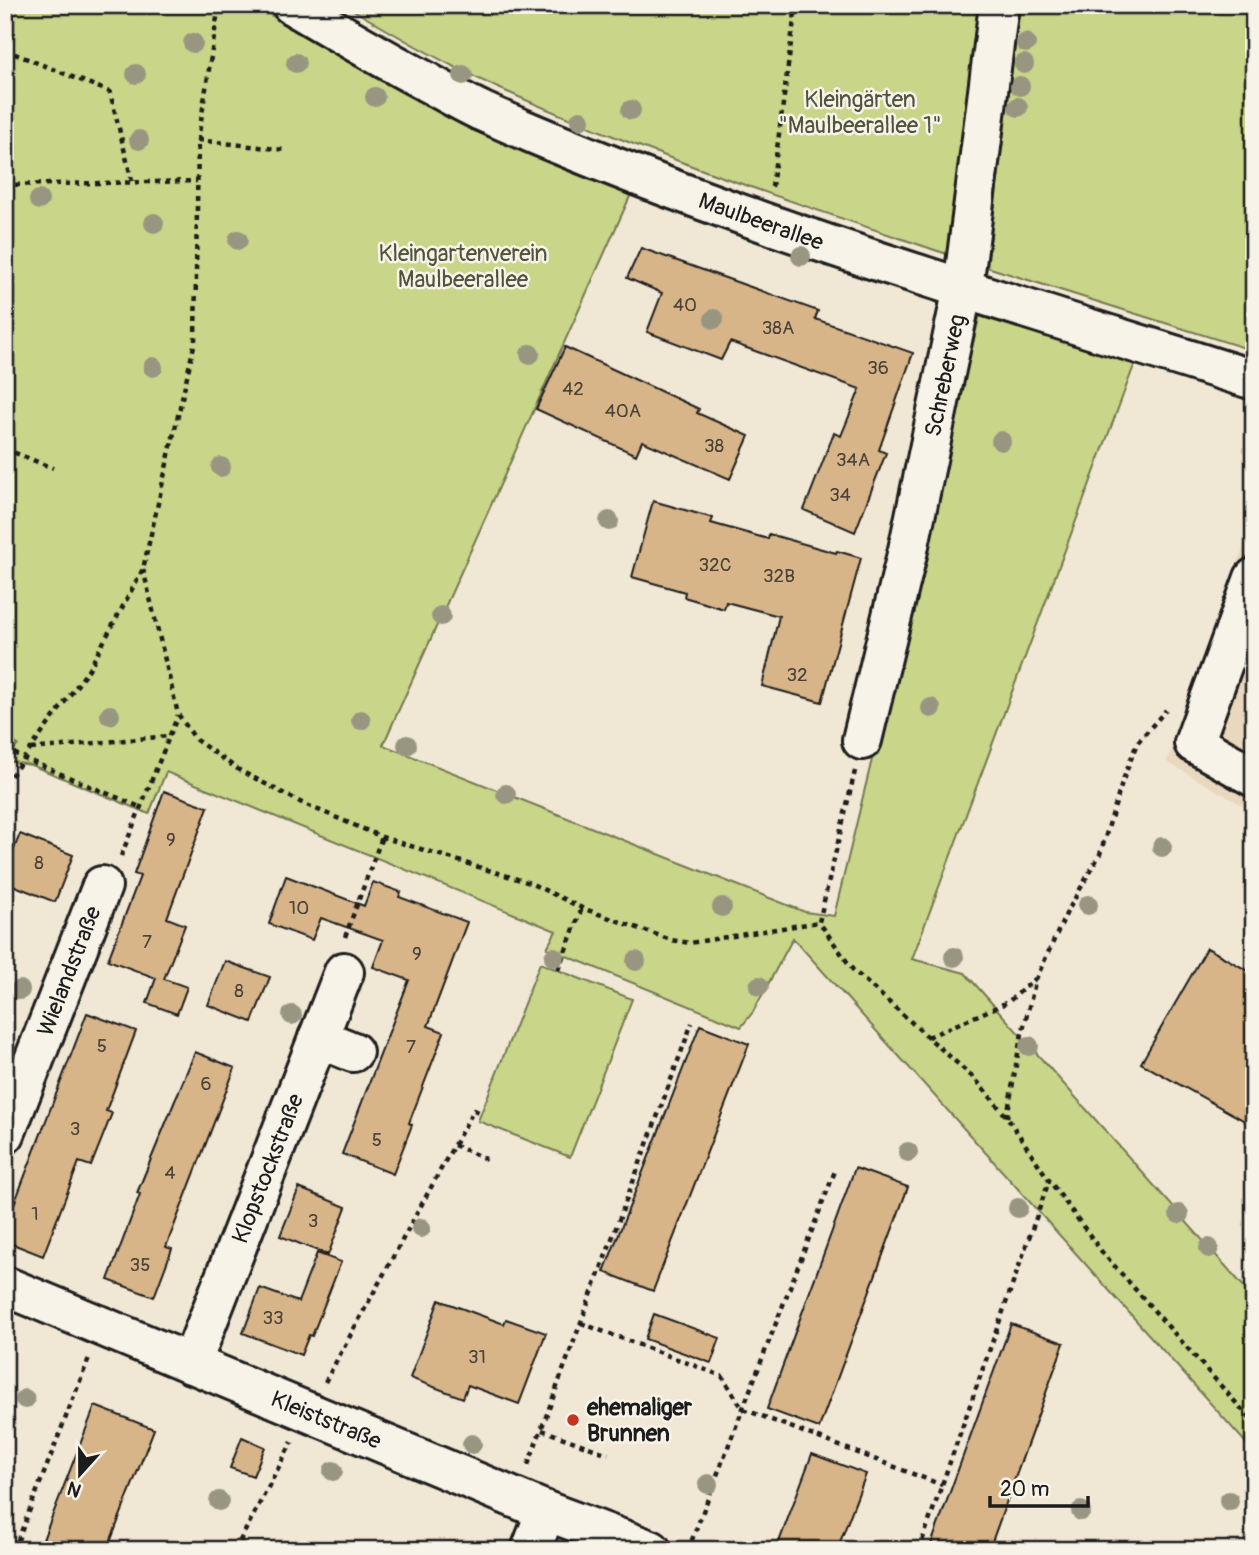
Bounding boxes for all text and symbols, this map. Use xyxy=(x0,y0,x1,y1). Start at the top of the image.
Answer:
park label: Kleingärten "Maulbeerallee 1" xyxy=(778,85,942,140)
street label: Maulbeerallee xyxy=(695,186,828,257)
park label: Kleingartenverein Maulbeerallee xyxy=(379,239,547,294)
house number: 40 xyxy=(673,293,697,317)
street label: Schreberweg xyxy=(918,311,972,439)
house number: 38A xyxy=(762,316,794,340)
house number: 36 xyxy=(867,356,889,380)
house number: 42 xyxy=(562,377,584,401)
house number: 40A xyxy=(605,399,641,423)
house number: 38 xyxy=(704,434,724,458)
house number: 34A xyxy=(836,448,870,472)
house number: 34 xyxy=(829,483,851,507)
house number: 32C xyxy=(699,553,731,577)
house number: 32B xyxy=(763,564,795,588)
house number: 32 xyxy=(786,663,808,687)
house number: 9 xyxy=(166,828,176,852)
house number: 8 xyxy=(34,851,44,875)
house number: 10 xyxy=(289,896,309,920)
street label: Wielandstraße xyxy=(30,901,107,1040)
house number: 7 xyxy=(142,930,152,954)
house number: 9 xyxy=(412,942,422,966)
house number: 8 xyxy=(234,979,244,1003)
house number: 5 xyxy=(97,1034,107,1058)
house number: 7 xyxy=(406,1035,416,1059)
house number: 6 xyxy=(200,1072,212,1096)
street label: Klopstockstraße xyxy=(225,1089,310,1247)
house number: 3 xyxy=(70,1117,80,1141)
house number: 5 xyxy=(372,1128,382,1152)
house number: 4 xyxy=(164,1161,176,1185)
house number: 1 xyxy=(31,1202,39,1226)
house number: 3 xyxy=(308,1209,318,1233)
house number: 35 xyxy=(130,1253,150,1277)
house number: 33 xyxy=(262,1306,284,1330)
house number: 31 xyxy=(468,1345,486,1369)
street label: Kleiststraße xyxy=(267,1384,386,1456)
place label: ehemaliger Brunnen xyxy=(586,1393,693,1448)
marker: ehemaliger Brunnen xyxy=(565,1412,581,1428)
north arrow xyxy=(46,1440,116,1510)
scale bar xyxy=(990,1464,1088,1508)
text: N xyxy=(64,1475,85,1502)
text: 20 m xyxy=(1000,1476,1049,1503)

